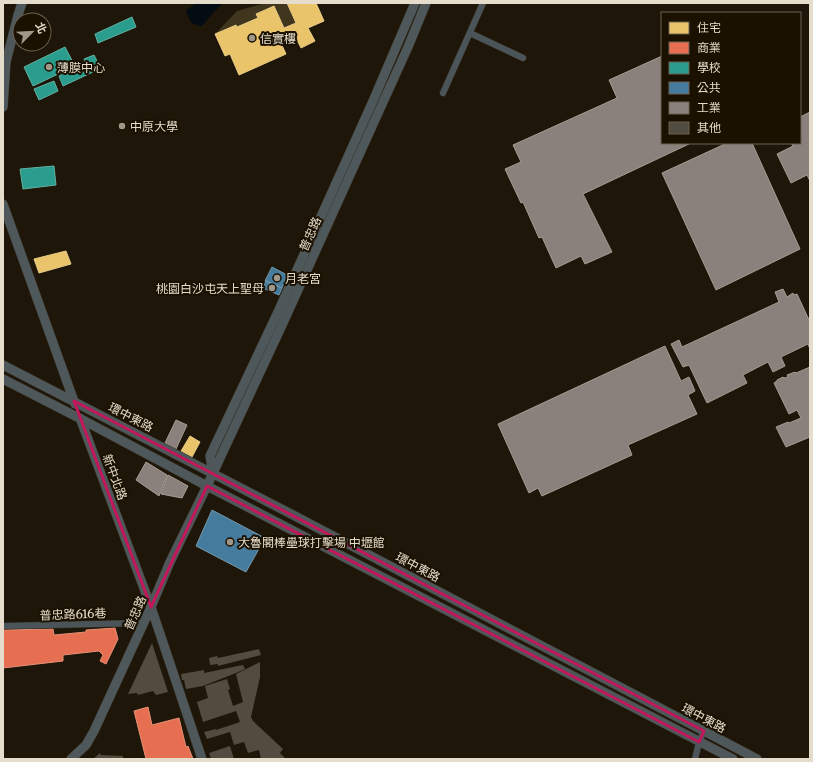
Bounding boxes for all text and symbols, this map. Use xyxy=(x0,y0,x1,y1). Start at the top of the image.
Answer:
north arrow xyxy=(12,12,52,52)
legend xyxy=(661,12,801,144)
text: 北 xyxy=(33,20,50,36)
text: 住宅 xyxy=(697,20,721,35)
place label: 信實樓 xyxy=(260,31,296,46)
marker: 信實樓 xyxy=(247,33,257,43)
text: 商業 xyxy=(697,40,721,55)
place label: 薄膜中心 xyxy=(57,60,105,75)
text: 學校 xyxy=(697,60,721,75)
marker: 薄膜中心 xyxy=(44,62,54,72)
text: 公共 xyxy=(697,80,721,95)
text: 工業 xyxy=(697,100,721,115)
place label: 中原大學 xyxy=(130,119,178,134)
text: 其他 xyxy=(697,120,721,135)
marker: 中原大學 xyxy=(117,121,127,131)
street label: 普忠路 xyxy=(296,214,324,254)
place label: 月老宮 xyxy=(285,271,321,286)
marker: 月老宮 xyxy=(272,273,282,283)
place label: 桃園白沙屯天上聖母 xyxy=(156,281,264,296)
marker: 桃園白沙屯天上聖母 xyxy=(267,283,277,293)
street label: 環中東路 xyxy=(106,399,156,435)
street label: 新中北路 xyxy=(100,452,130,502)
place label: 大魯閣棒壘球打擊場 中壢館 xyxy=(238,535,385,550)
marker: 大魯閣棒壘球打擊場 中壢館 xyxy=(225,537,235,547)
street label: 環中東路 xyxy=(393,549,443,585)
street label: 普忠路 xyxy=(121,593,149,633)
street label: 普忠路616巷 xyxy=(39,605,107,623)
street label: 環中東路 xyxy=(679,700,729,736)

